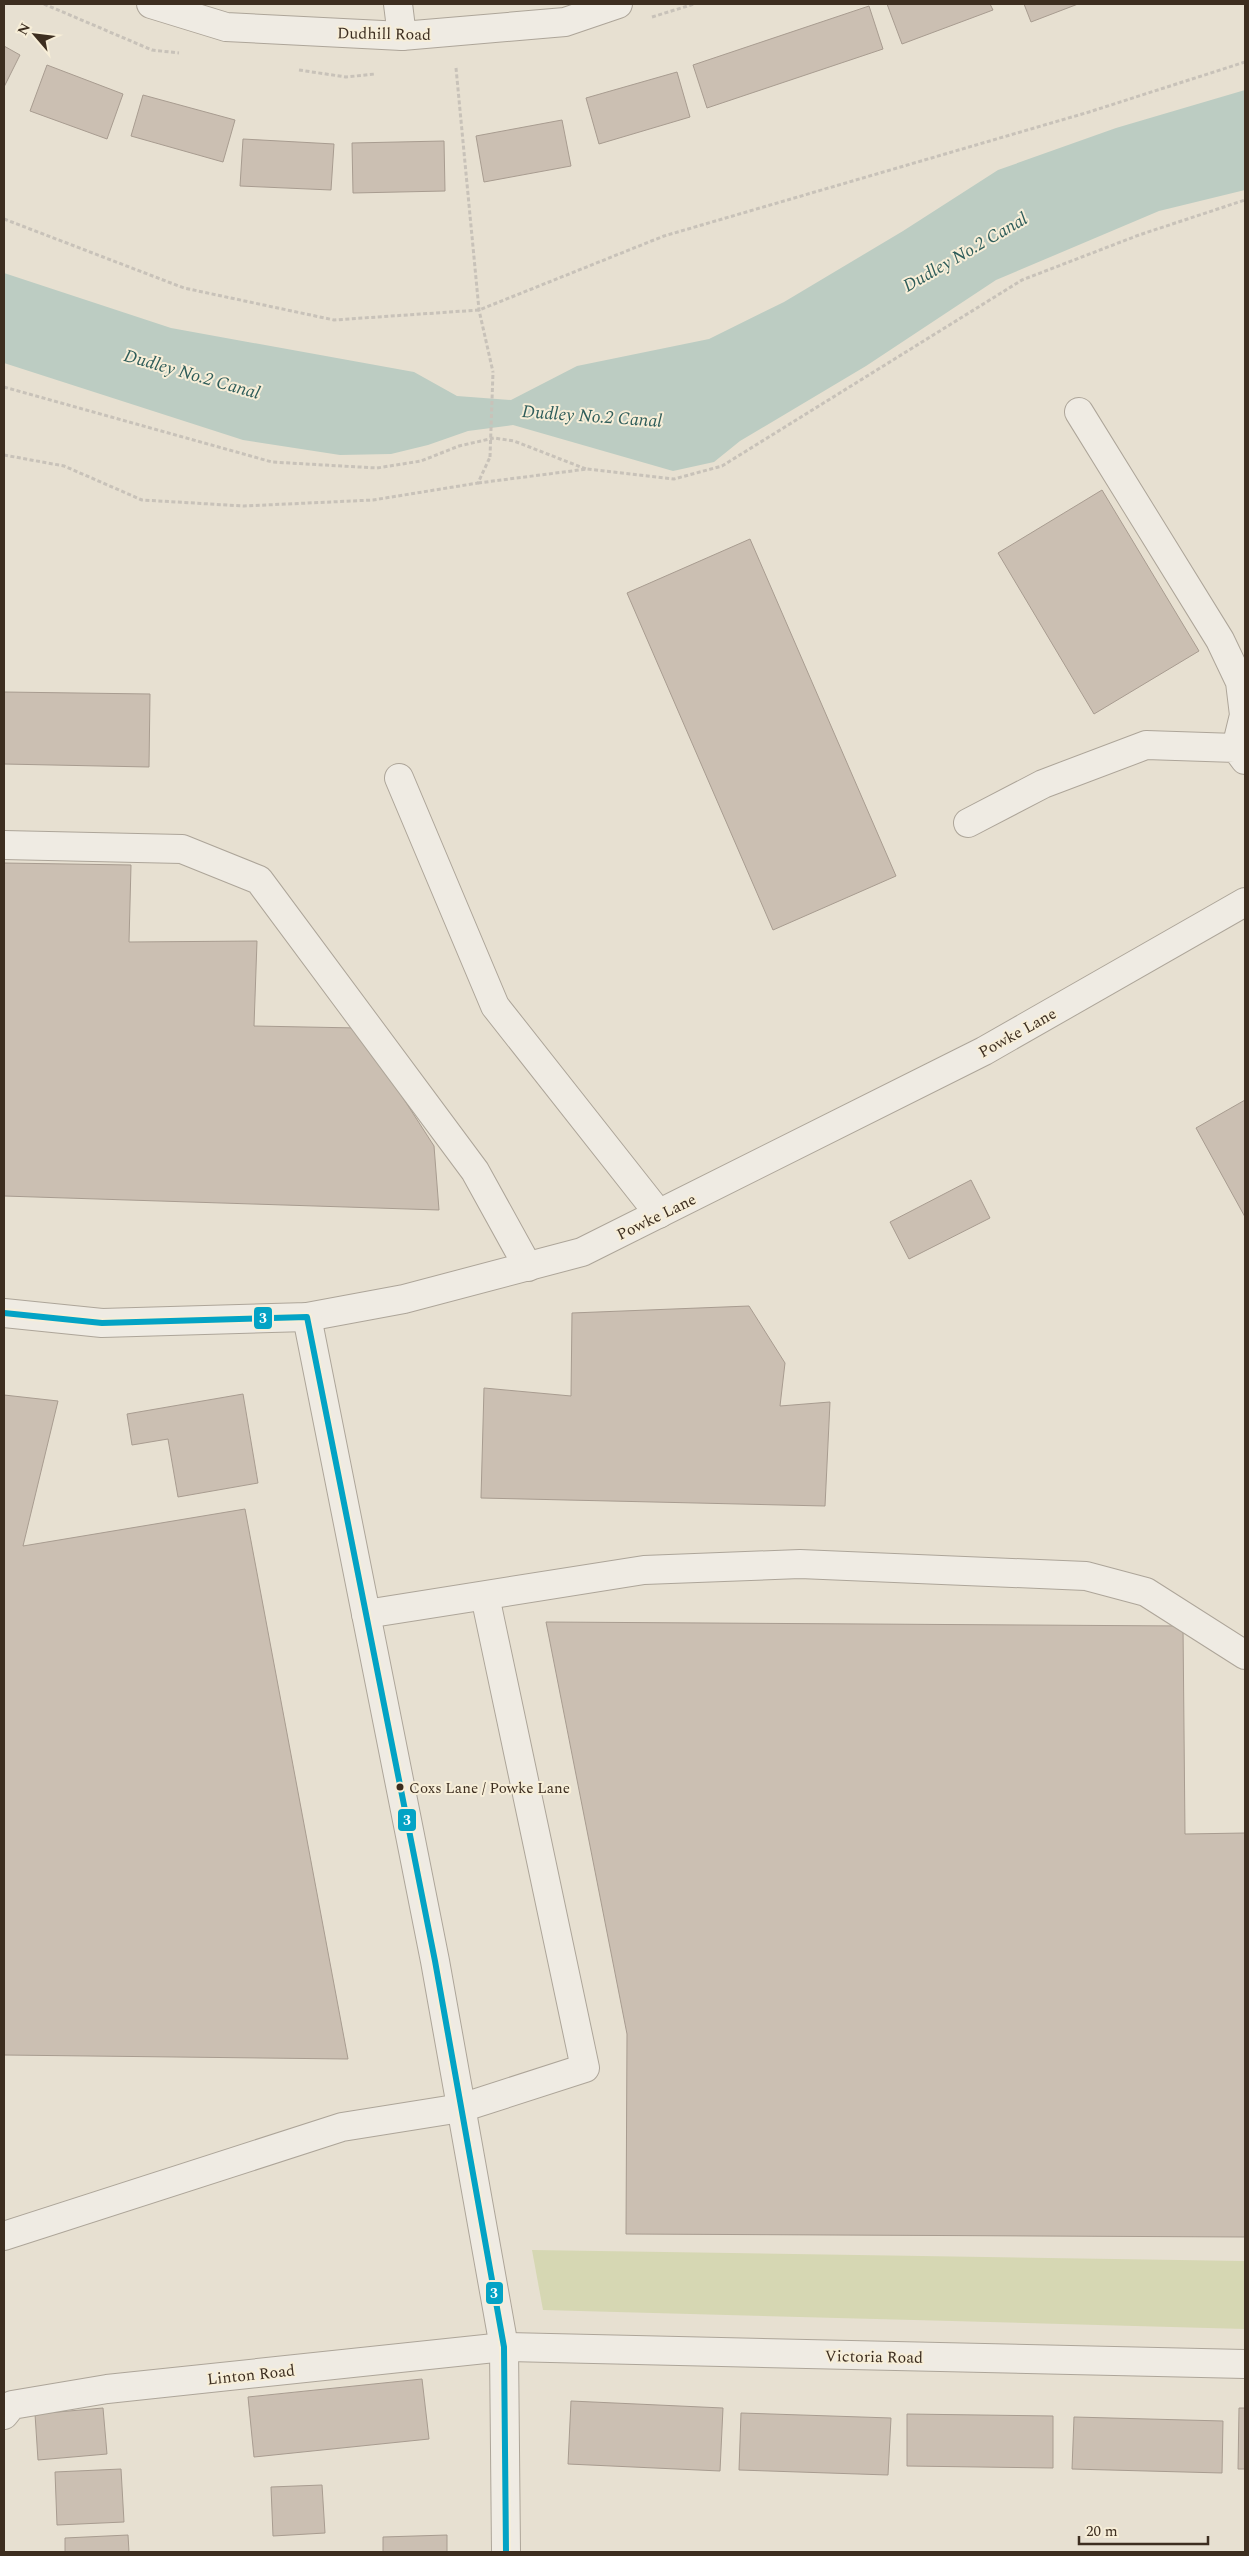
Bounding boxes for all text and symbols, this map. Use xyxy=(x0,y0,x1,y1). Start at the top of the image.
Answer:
north arrow xyxy=(10,10,60,60)
text: N xyxy=(12,19,36,39)
street label: Dudhill Road xyxy=(337,21,431,47)
water label: Dudley No.2 Canal xyxy=(898,205,1033,299)
water label: Dudley No.2 Canal xyxy=(121,342,263,407)
water label: Dudley No.2 Canal xyxy=(521,398,663,435)
street label: Powke Lane xyxy=(974,1002,1061,1064)
street label: Powke Lane xyxy=(613,1187,700,1247)
line badge: 3 xyxy=(253,1306,273,1330)
text: 3 xyxy=(259,1308,267,1329)
place label: Coxs Lane / Powke Lane xyxy=(409,1777,570,1800)
marker: Coxs Lane / Powke Lane xyxy=(395,1782,405,1792)
line badge: 3 xyxy=(397,1808,417,1832)
text: 3 xyxy=(403,1810,411,1831)
line badge: 3 xyxy=(485,2281,504,2305)
text: 3 xyxy=(490,2283,498,2304)
street label: Victoria Road xyxy=(825,2344,923,2370)
street label: Linton Road xyxy=(206,2358,296,2392)
scale bar xyxy=(1079,2514,1208,2546)
text: 20 m xyxy=(1086,2520,1118,2543)

